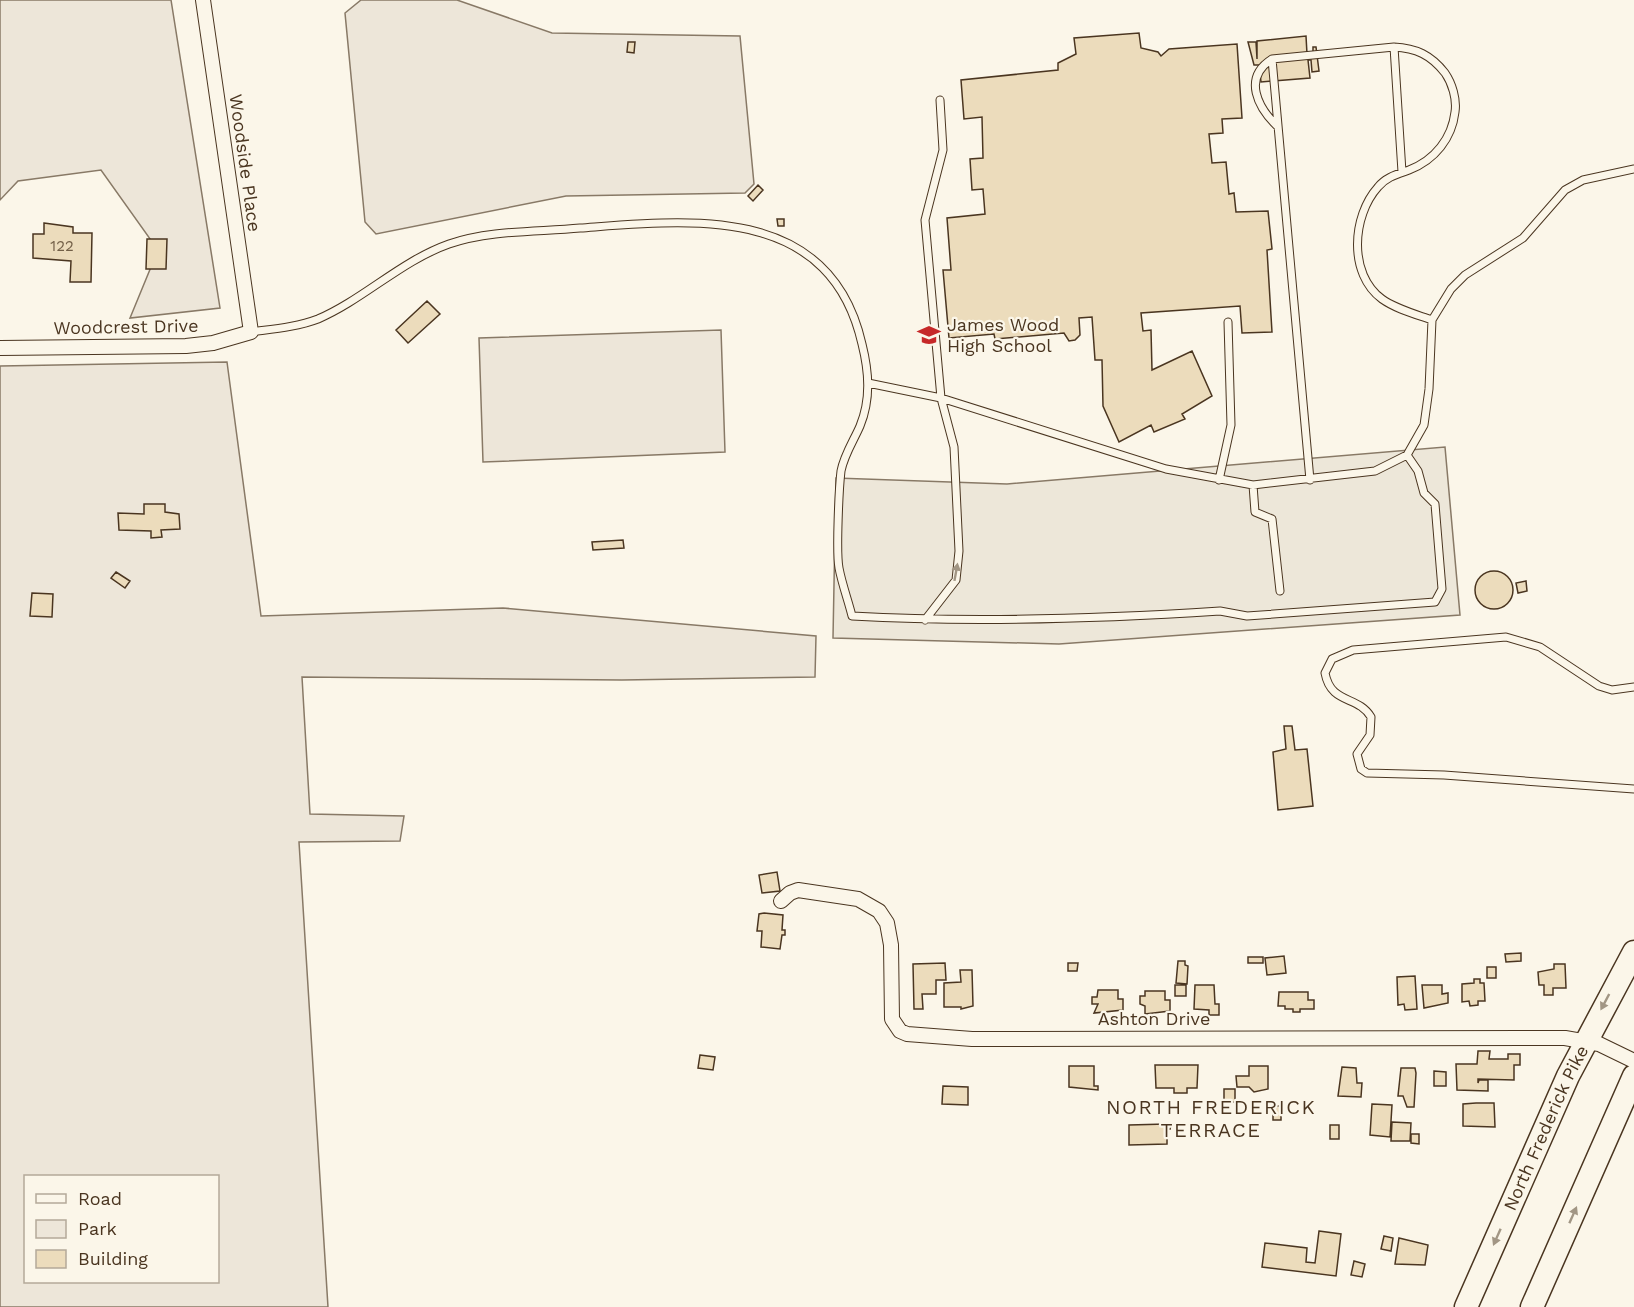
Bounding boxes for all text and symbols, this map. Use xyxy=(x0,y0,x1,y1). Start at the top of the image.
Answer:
street label: Woodside Place xyxy=(225,93,266,233)
house number: 122 xyxy=(50,237,74,255)
place label: James Wood High School xyxy=(947,314,1059,356)
street label: Woodcrest Drive xyxy=(53,315,199,338)
school or university icon: James Wood High School xyxy=(916,322,942,348)
one-way arrow xyxy=(952,562,961,581)
one-way arrow xyxy=(1600,994,1610,1011)
street label: Ashton Drive xyxy=(1098,1008,1210,1029)
street label: North Frederick Pike xyxy=(1499,1042,1592,1214)
district label: NORTH FREDERICK TERRACE xyxy=(1106,1095,1316,1142)
legend xyxy=(24,1175,219,1283)
text: Road xyxy=(78,1188,122,1209)
one-way arrow xyxy=(1568,1206,1578,1224)
text: Park xyxy=(78,1218,117,1239)
one-way arrow xyxy=(1492,1228,1502,1246)
text: Building xyxy=(78,1248,148,1269)

